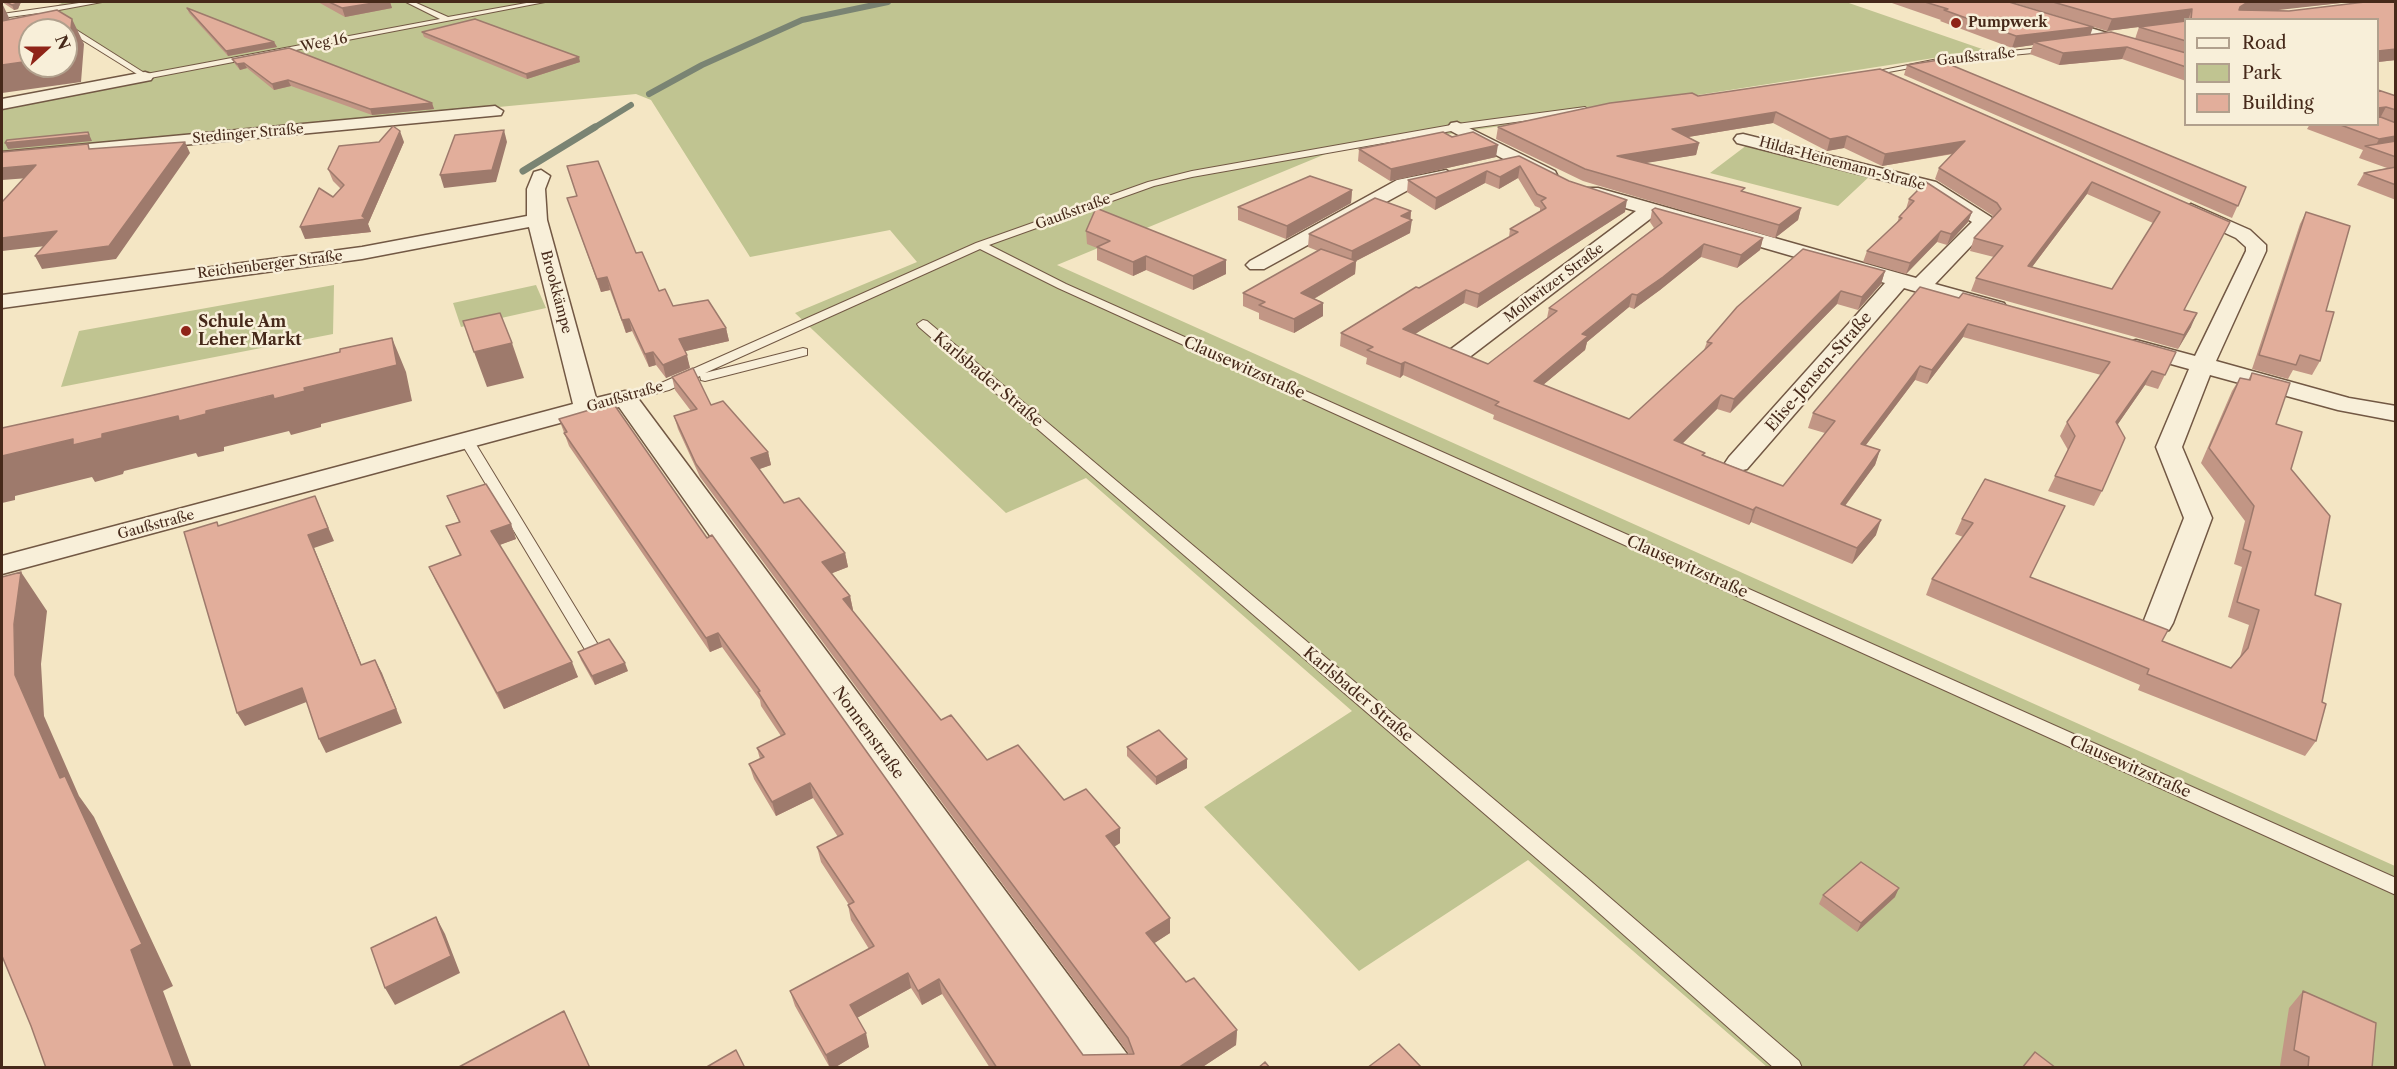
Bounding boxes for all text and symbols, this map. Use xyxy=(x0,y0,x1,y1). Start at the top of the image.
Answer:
place label: Pumpwerk xyxy=(1968,15,2047,31)
marker: Pumpwerk xyxy=(1949,16,1963,30)
north arrow xyxy=(18,18,78,78)
legend xyxy=(2184,18,2379,126)
street label: Weg 16 xyxy=(299,30,349,56)
text: N xyxy=(51,32,75,52)
text: Road xyxy=(2242,32,2287,54)
street label: Gaußstraße xyxy=(1936,45,2016,69)
text: Park xyxy=(2242,62,2281,84)
text: Building xyxy=(2242,92,2314,114)
street label: Stedinger Straße xyxy=(192,121,304,147)
street label: Hilda-Heinemann-Straße xyxy=(1757,134,1927,194)
street label: Gaußstraße xyxy=(1033,191,1113,233)
street label: Mollwitzer Straße xyxy=(1501,240,1607,326)
street label: Reichenberger Straße xyxy=(197,248,343,282)
street label: Brookkämpe xyxy=(537,249,575,335)
street label: Elise-Jensen-Straße xyxy=(1762,308,1876,436)
place label: Schule Am Leher Markt xyxy=(198,312,302,350)
marker: Schule Am Leher Markt xyxy=(179,324,193,338)
street label: Karlsbader Straße xyxy=(929,328,1047,432)
street label: Clausewitzstraße xyxy=(1180,333,1308,403)
street label: Gaußstraße xyxy=(585,378,665,416)
street label: Gaußstraße xyxy=(116,507,196,543)
street label: Clausewitzstraße xyxy=(1623,532,1751,602)
street label: Karlsbader Straße xyxy=(1299,643,1417,747)
street label: Nonnenstraße xyxy=(828,683,908,783)
street label: Clausewitzstraße xyxy=(2066,732,2194,802)

